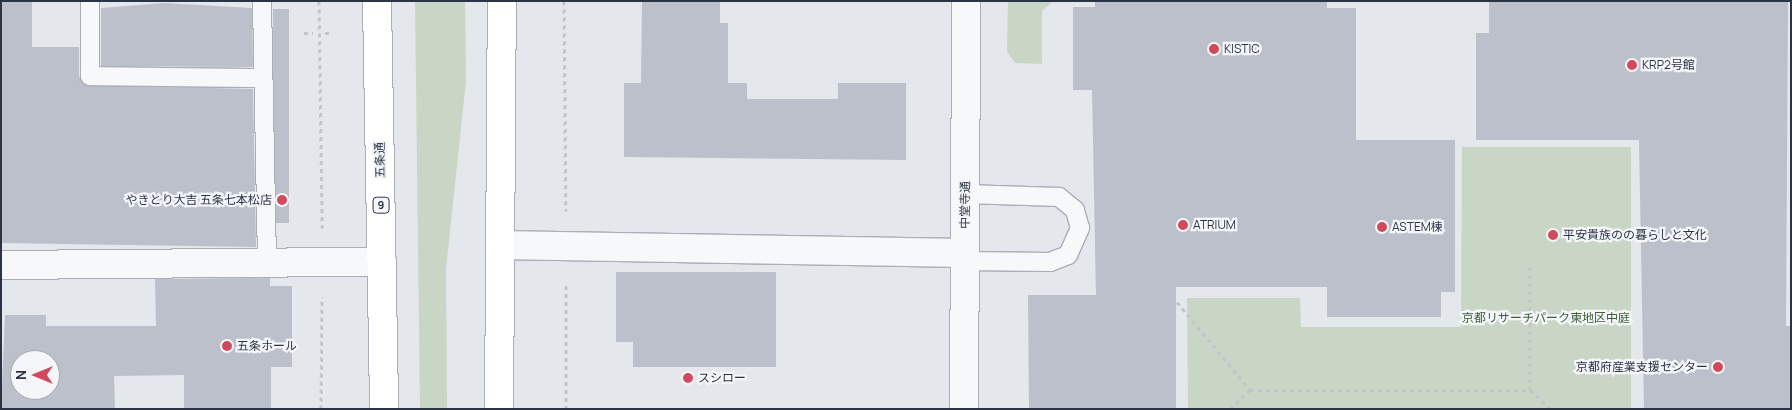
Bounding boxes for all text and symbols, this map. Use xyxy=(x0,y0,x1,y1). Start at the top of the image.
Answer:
place label: KISTIC xyxy=(1224,42,1260,56)
marker: KISTIC xyxy=(1208,43,1220,55)
place label: KRP2号館 xyxy=(1642,58,1695,72)
marker: KRP2号館 xyxy=(1626,59,1638,71)
street label: 五条通 xyxy=(372,142,388,178)
street label: 中堂寺通 xyxy=(957,181,973,229)
place label: やきとり大吉 五条七本松店 xyxy=(126,193,272,207)
marker: やきとり大吉 五条七本松店 xyxy=(276,194,288,206)
road number: 9 xyxy=(372,196,390,214)
place label: ATRIUM xyxy=(1193,218,1236,232)
marker: ATRIUM xyxy=(1177,219,1189,231)
place label: ASTEM棟 xyxy=(1392,220,1443,234)
marker: ASTEM棟 xyxy=(1376,221,1388,233)
place label: 平安貴族のの暮らしと文化 xyxy=(1563,228,1707,242)
marker: 平安貴族のの暮らしと文化 xyxy=(1547,229,1559,241)
park label: 京都リサーチパーク東地区中庭 xyxy=(1462,311,1630,325)
place label: 五条ホール xyxy=(237,339,297,353)
marker: 五条ホール xyxy=(221,340,233,352)
north arrow xyxy=(10,350,60,400)
place label: 京都府産業支援センター xyxy=(1576,360,1708,374)
marker: 京都府産業支援センター xyxy=(1712,361,1724,373)
text: N xyxy=(11,370,30,380)
place label: スシロー xyxy=(698,371,746,385)
marker: スシロー xyxy=(682,372,694,384)

